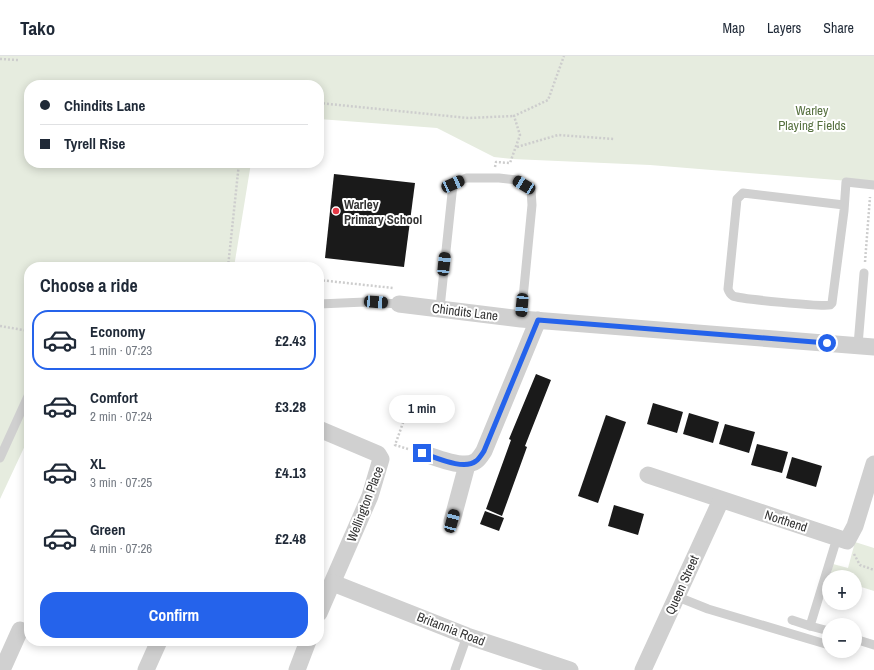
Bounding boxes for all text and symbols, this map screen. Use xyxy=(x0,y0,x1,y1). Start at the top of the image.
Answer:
text: Tako xyxy=(20,15,55,41)
text: Map xyxy=(723,19,745,37)
text: Layers xyxy=(767,19,801,37)
text: Share xyxy=(823,19,854,37)
text: Chindits Lane xyxy=(64,95,145,116)
park label: Warley Playing Fields xyxy=(778,102,846,134)
text: Tyrell Rise xyxy=(64,133,125,154)
car xyxy=(440,174,466,194)
car xyxy=(511,174,537,196)
place label: Warley Primary School xyxy=(344,196,422,228)
marker: Warley Primary School xyxy=(331,206,341,216)
car xyxy=(437,251,451,277)
text: Choose a ride xyxy=(40,273,138,298)
car xyxy=(515,293,529,317)
car xyxy=(364,295,388,309)
street label: Chindits Lane xyxy=(431,300,499,324)
text: Economy xyxy=(90,321,145,342)
icon: car xyxy=(42,322,78,358)
text: £2.43 xyxy=(275,330,306,351)
route start xyxy=(818,334,836,352)
text: 1 min · 07:23 xyxy=(90,342,152,359)
text: Comfort xyxy=(90,387,138,408)
icon: car xyxy=(42,388,78,424)
callout: 1 min xyxy=(389,395,455,423)
text: £3.28 xyxy=(275,396,306,417)
text: 1 min xyxy=(408,400,436,417)
text: 2 min · 07:24 xyxy=(90,408,152,425)
route end xyxy=(413,444,431,462)
text: XL xyxy=(90,453,106,474)
icon: car xyxy=(42,454,78,490)
text: £4.13 xyxy=(275,462,306,483)
street label: Wellington Place xyxy=(343,464,387,544)
text: 3 min · 07:25 xyxy=(90,474,152,491)
street label: Northend xyxy=(763,506,810,536)
car xyxy=(443,508,461,534)
text: Green xyxy=(90,519,126,540)
icon: car xyxy=(42,520,78,556)
text: £2.48 xyxy=(275,528,306,549)
text: 4 min · 07:26 xyxy=(90,540,152,557)
street label: Queen Street xyxy=(661,553,703,617)
map controls xyxy=(822,570,862,658)
button: + xyxy=(822,570,862,610)
button: Confirm xyxy=(40,592,308,638)
street label: Britannia Road xyxy=(414,608,488,650)
button: − xyxy=(822,618,862,658)

